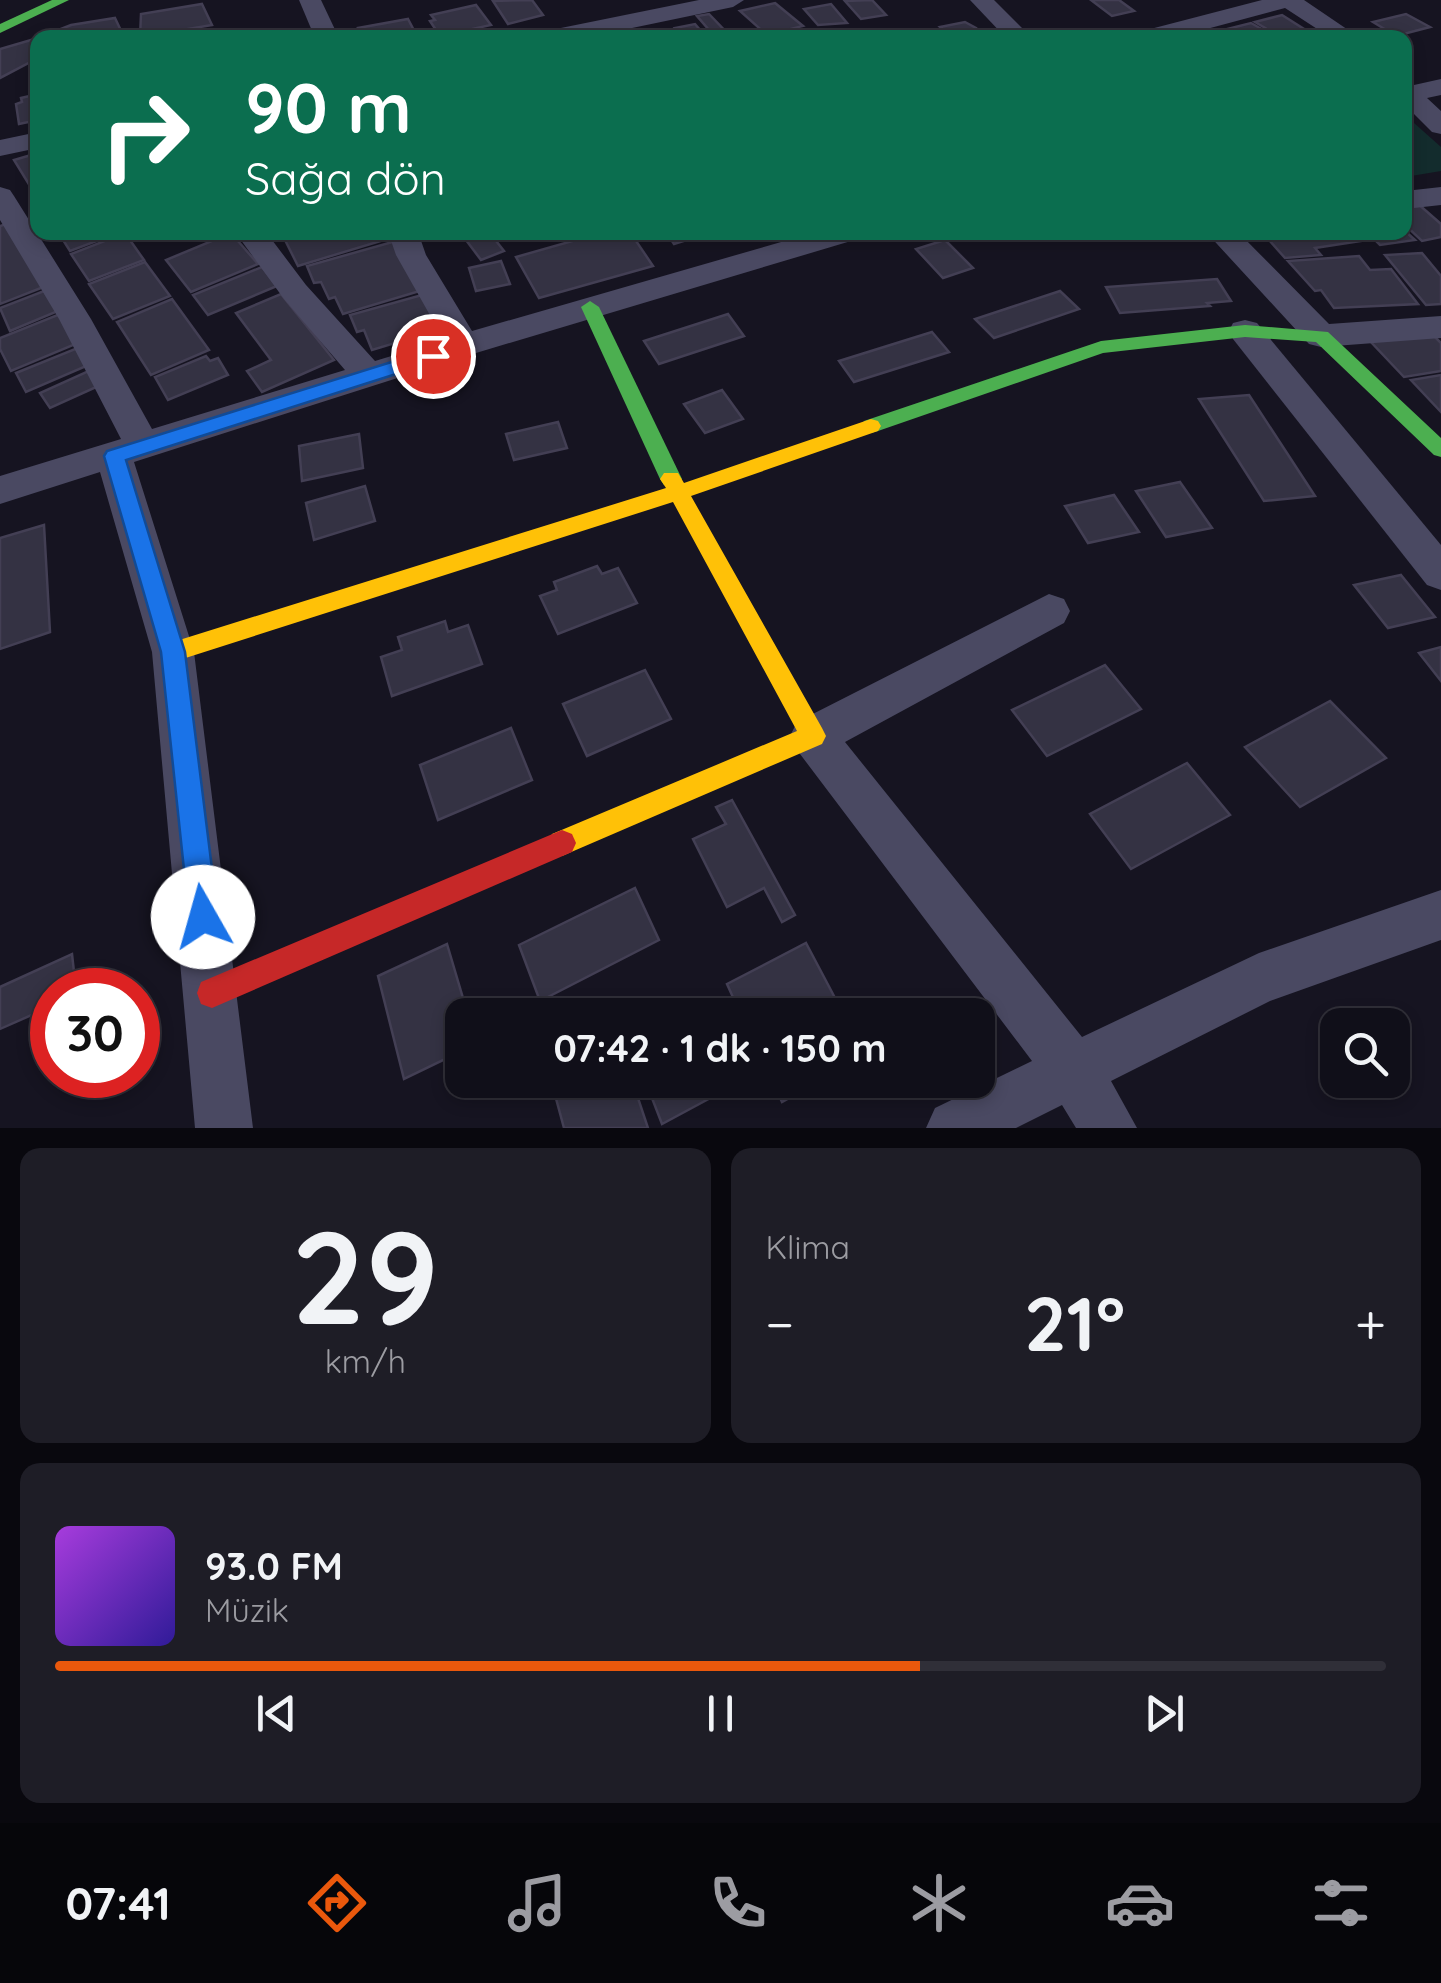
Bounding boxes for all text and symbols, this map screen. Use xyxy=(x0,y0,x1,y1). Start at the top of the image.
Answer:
text: 90 m xyxy=(245,63,412,151)
icon: right xyxy=(80,70,210,200)
text: Sağa dön xyxy=(245,150,446,206)
pin xyxy=(391,314,476,399)
icon: arrive xyxy=(406,329,461,384)
position arrow xyxy=(151,865,255,969)
speed limit sign: 30 xyxy=(30,968,160,1098)
map controls xyxy=(1320,1008,1410,1098)
button: search xyxy=(1320,1008,1410,1098)
text: 07:42 · 1 dk · 150 m xyxy=(553,1024,887,1072)
text: 29 xyxy=(291,1194,439,1357)
text: Klima xyxy=(766,1227,850,1267)
text: 21° xyxy=(1024,1276,1125,1370)
text: − xyxy=(766,1289,794,1358)
text: + xyxy=(1355,1289,1386,1358)
text: km/h xyxy=(325,1341,406,1381)
text: 93.0 FM xyxy=(205,1542,343,1590)
text: Müzik xyxy=(205,1590,289,1630)
icon: previous xyxy=(249,1686,304,1741)
icon: pause xyxy=(693,1686,748,1741)
icon: next xyxy=(1137,1686,1192,1741)
icon: directions xyxy=(302,1868,372,1938)
icon: music xyxy=(502,1868,572,1938)
icon: phone xyxy=(703,1868,773,1938)
icon: climate xyxy=(904,1868,974,1938)
icon: car xyxy=(1105,1868,1175,1938)
icon: filters xyxy=(1306,1868,1376,1938)
text: 07:41 xyxy=(65,1875,171,1931)

